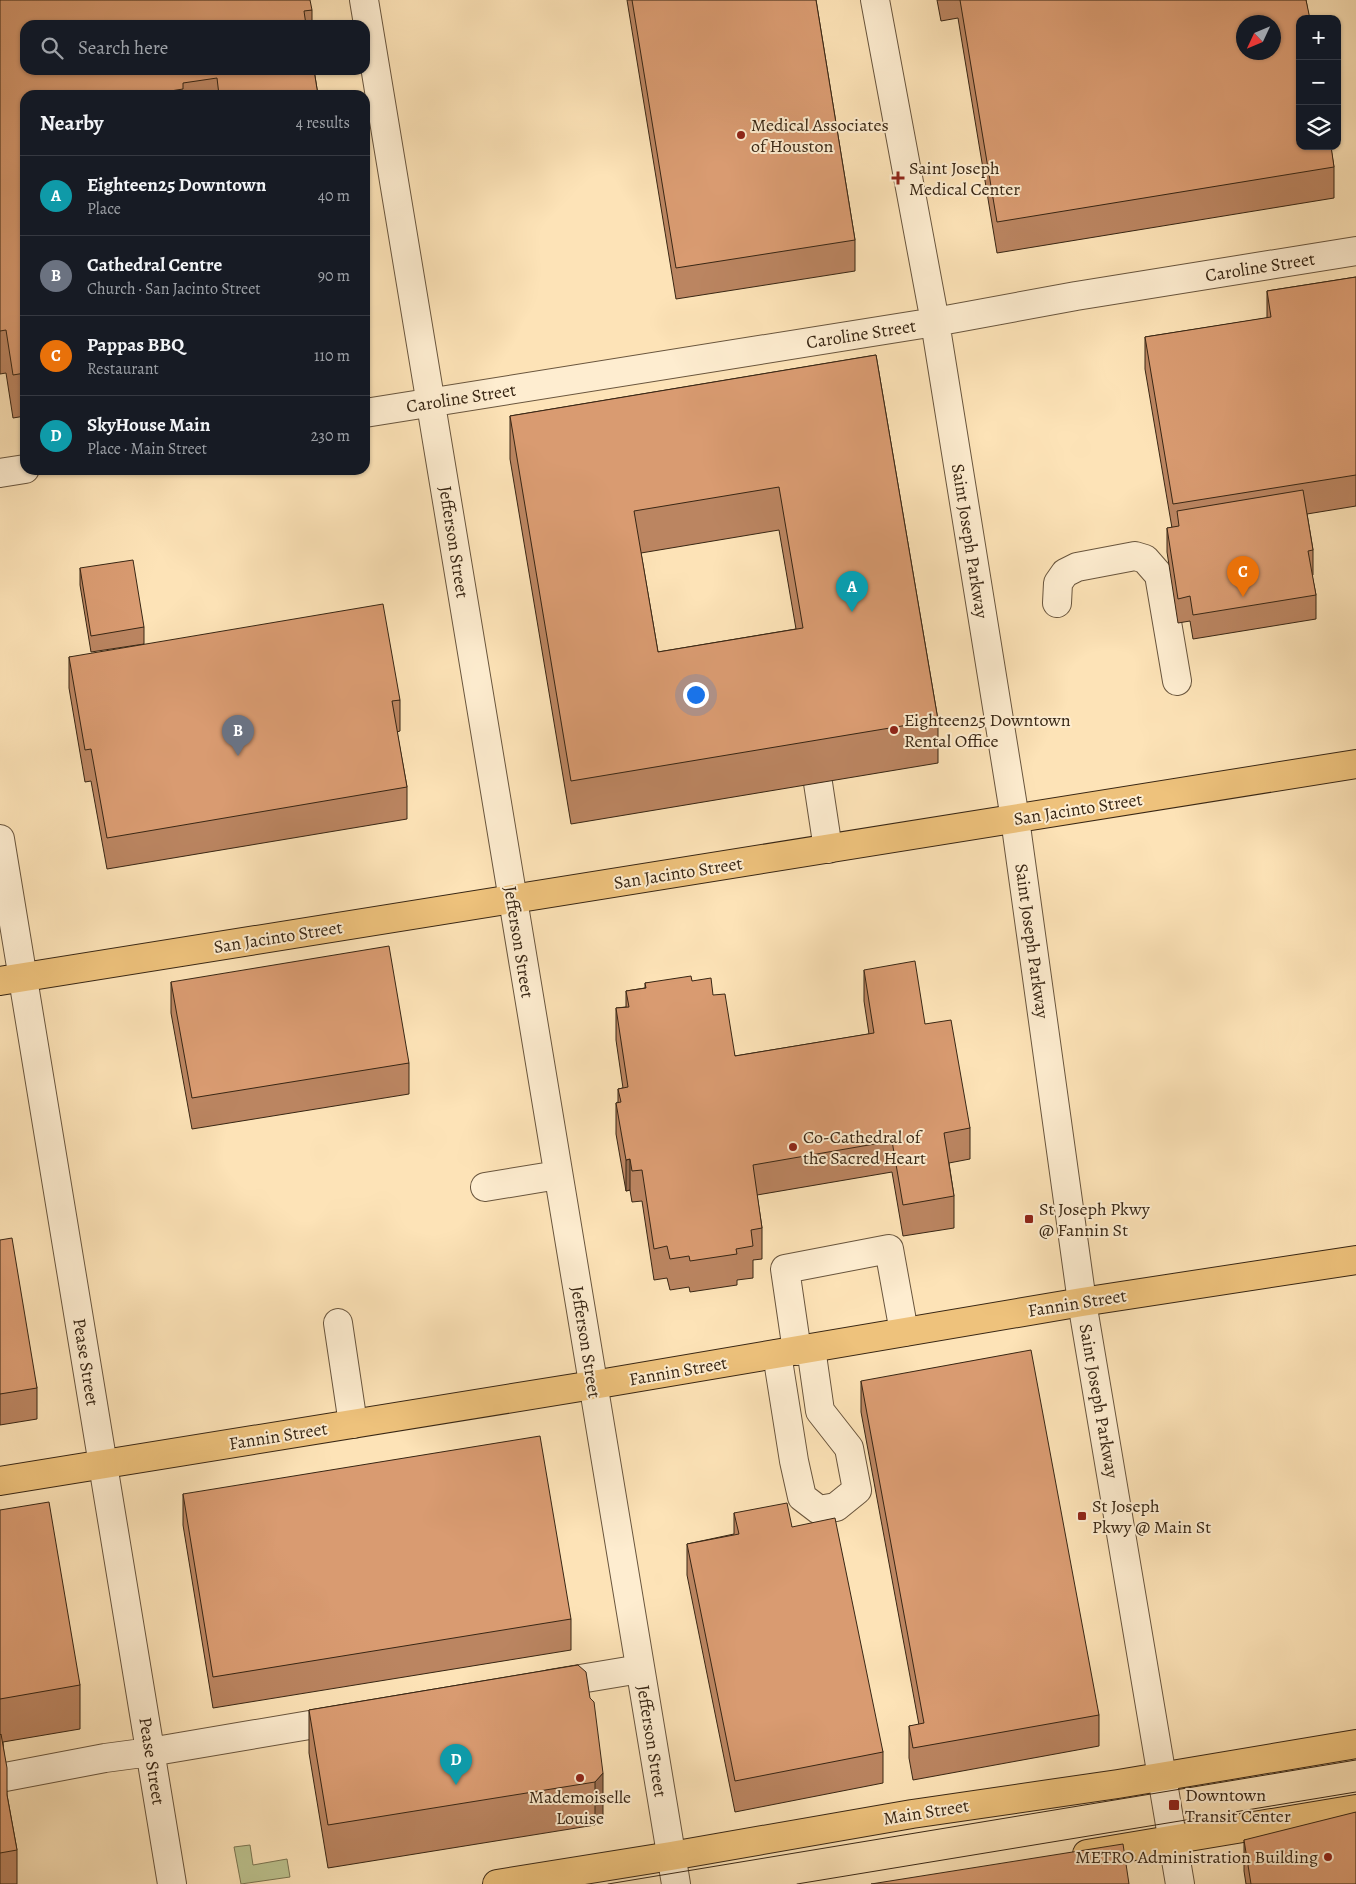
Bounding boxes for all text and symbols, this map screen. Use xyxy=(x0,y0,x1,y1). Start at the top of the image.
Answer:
north arrow xyxy=(1236,15,1281,60)
map controls xyxy=(1296,15,1341,150)
button: + xyxy=(1296,15,1341,60)
search box xyxy=(20,20,370,75)
icon: search xyxy=(38,34,66,62)
text: Search here xyxy=(78,35,168,61)
button: − xyxy=(1296,60,1341,105)
button: layers xyxy=(1296,105,1341,150)
text: Nearby xyxy=(40,109,103,137)
text: 4 results xyxy=(296,112,350,134)
place label: Medical Associates of Houston xyxy=(751,113,889,158)
marker: Medical Associates of Houston xyxy=(735,129,747,141)
place label: Saint Joseph Medical Center xyxy=(909,156,1020,201)
marker: Saint Joseph Medical Center xyxy=(891,171,905,185)
text: Eighteen25 Downtown xyxy=(87,172,267,198)
text: A xyxy=(51,185,61,207)
text: 40 m xyxy=(318,185,350,207)
text: Place xyxy=(87,198,121,220)
street label: Caroline Street xyxy=(1204,246,1317,288)
text: Cathedral Centre xyxy=(87,252,222,278)
text: B xyxy=(51,265,61,287)
text: 90 m xyxy=(318,265,350,287)
text: Church · San Jacinto Street xyxy=(87,278,261,300)
street label: Caroline Street xyxy=(805,313,918,355)
text: Pappas BBQ xyxy=(87,332,184,358)
text: C xyxy=(51,345,61,367)
text: 110 m xyxy=(314,345,350,367)
text: Restaurant xyxy=(87,358,159,380)
street label: Caroline Street xyxy=(405,377,518,419)
text: SkyHouse Main xyxy=(87,412,210,438)
text: D xyxy=(50,425,62,447)
text: 230 m xyxy=(311,425,350,447)
text: Place · Main Street xyxy=(87,438,207,460)
street label: Saint Joseph Parkway xyxy=(946,462,994,621)
street label: Jefferson Street xyxy=(433,484,475,600)
pin: C xyxy=(1227,556,1259,597)
pin: A xyxy=(836,571,868,612)
your location xyxy=(683,682,709,708)
place label: Eighteen25 Downtown Rental Office xyxy=(904,708,1071,753)
pin: B xyxy=(222,715,254,756)
marker: Eighteen25 Downtown Rental Office xyxy=(888,724,900,736)
street label: San Jacinto Street xyxy=(1012,787,1144,831)
street label: San Jacinto Street xyxy=(612,851,744,895)
street label: Saint Joseph Parkway xyxy=(1009,862,1055,1021)
street label: Jefferson Street xyxy=(498,884,540,1000)
street label: San Jacinto Street xyxy=(212,915,344,959)
place label: Co-Cathedral of the Sacred Heart xyxy=(803,1125,926,1170)
marker: Co-Cathedral of the Sacred Heart xyxy=(787,1141,799,1153)
place label: St Joseph Pkwy @ Fannin St xyxy=(1039,1197,1151,1242)
marker: St Joseph Pkwy @ Fannin St xyxy=(1023,1213,1035,1225)
street label: Fannin Street xyxy=(1026,1283,1128,1323)
street label: Jefferson Street xyxy=(565,1284,607,1400)
street label: Pease Street xyxy=(67,1316,105,1408)
street label: Saint Joseph Parkway xyxy=(1074,1322,1125,1481)
street label: Fannin Street xyxy=(627,1351,729,1391)
street label: Fannin Street xyxy=(227,1416,329,1456)
place label: St Joseph Pkwy @ Main St xyxy=(1092,1494,1211,1539)
marker: St Joseph Pkwy @ Main St xyxy=(1076,1510,1088,1522)
street label: Jefferson Street xyxy=(631,1683,673,1799)
street label: Pease Street xyxy=(133,1715,171,1807)
pin: D xyxy=(440,1744,472,1785)
marker: Mademoiselle Louise xyxy=(574,1772,586,1784)
place label: Downtown Transit Center xyxy=(1185,1783,1291,1828)
place label: Mademoiselle Louise xyxy=(529,1785,631,1830)
street label: Main Street xyxy=(882,1793,971,1831)
marker: Downtown Transit Center xyxy=(1167,1798,1181,1812)
place label: METRO Administration Building xyxy=(1075,1845,1318,1869)
marker: METRO Administration Building xyxy=(1322,1851,1334,1863)

